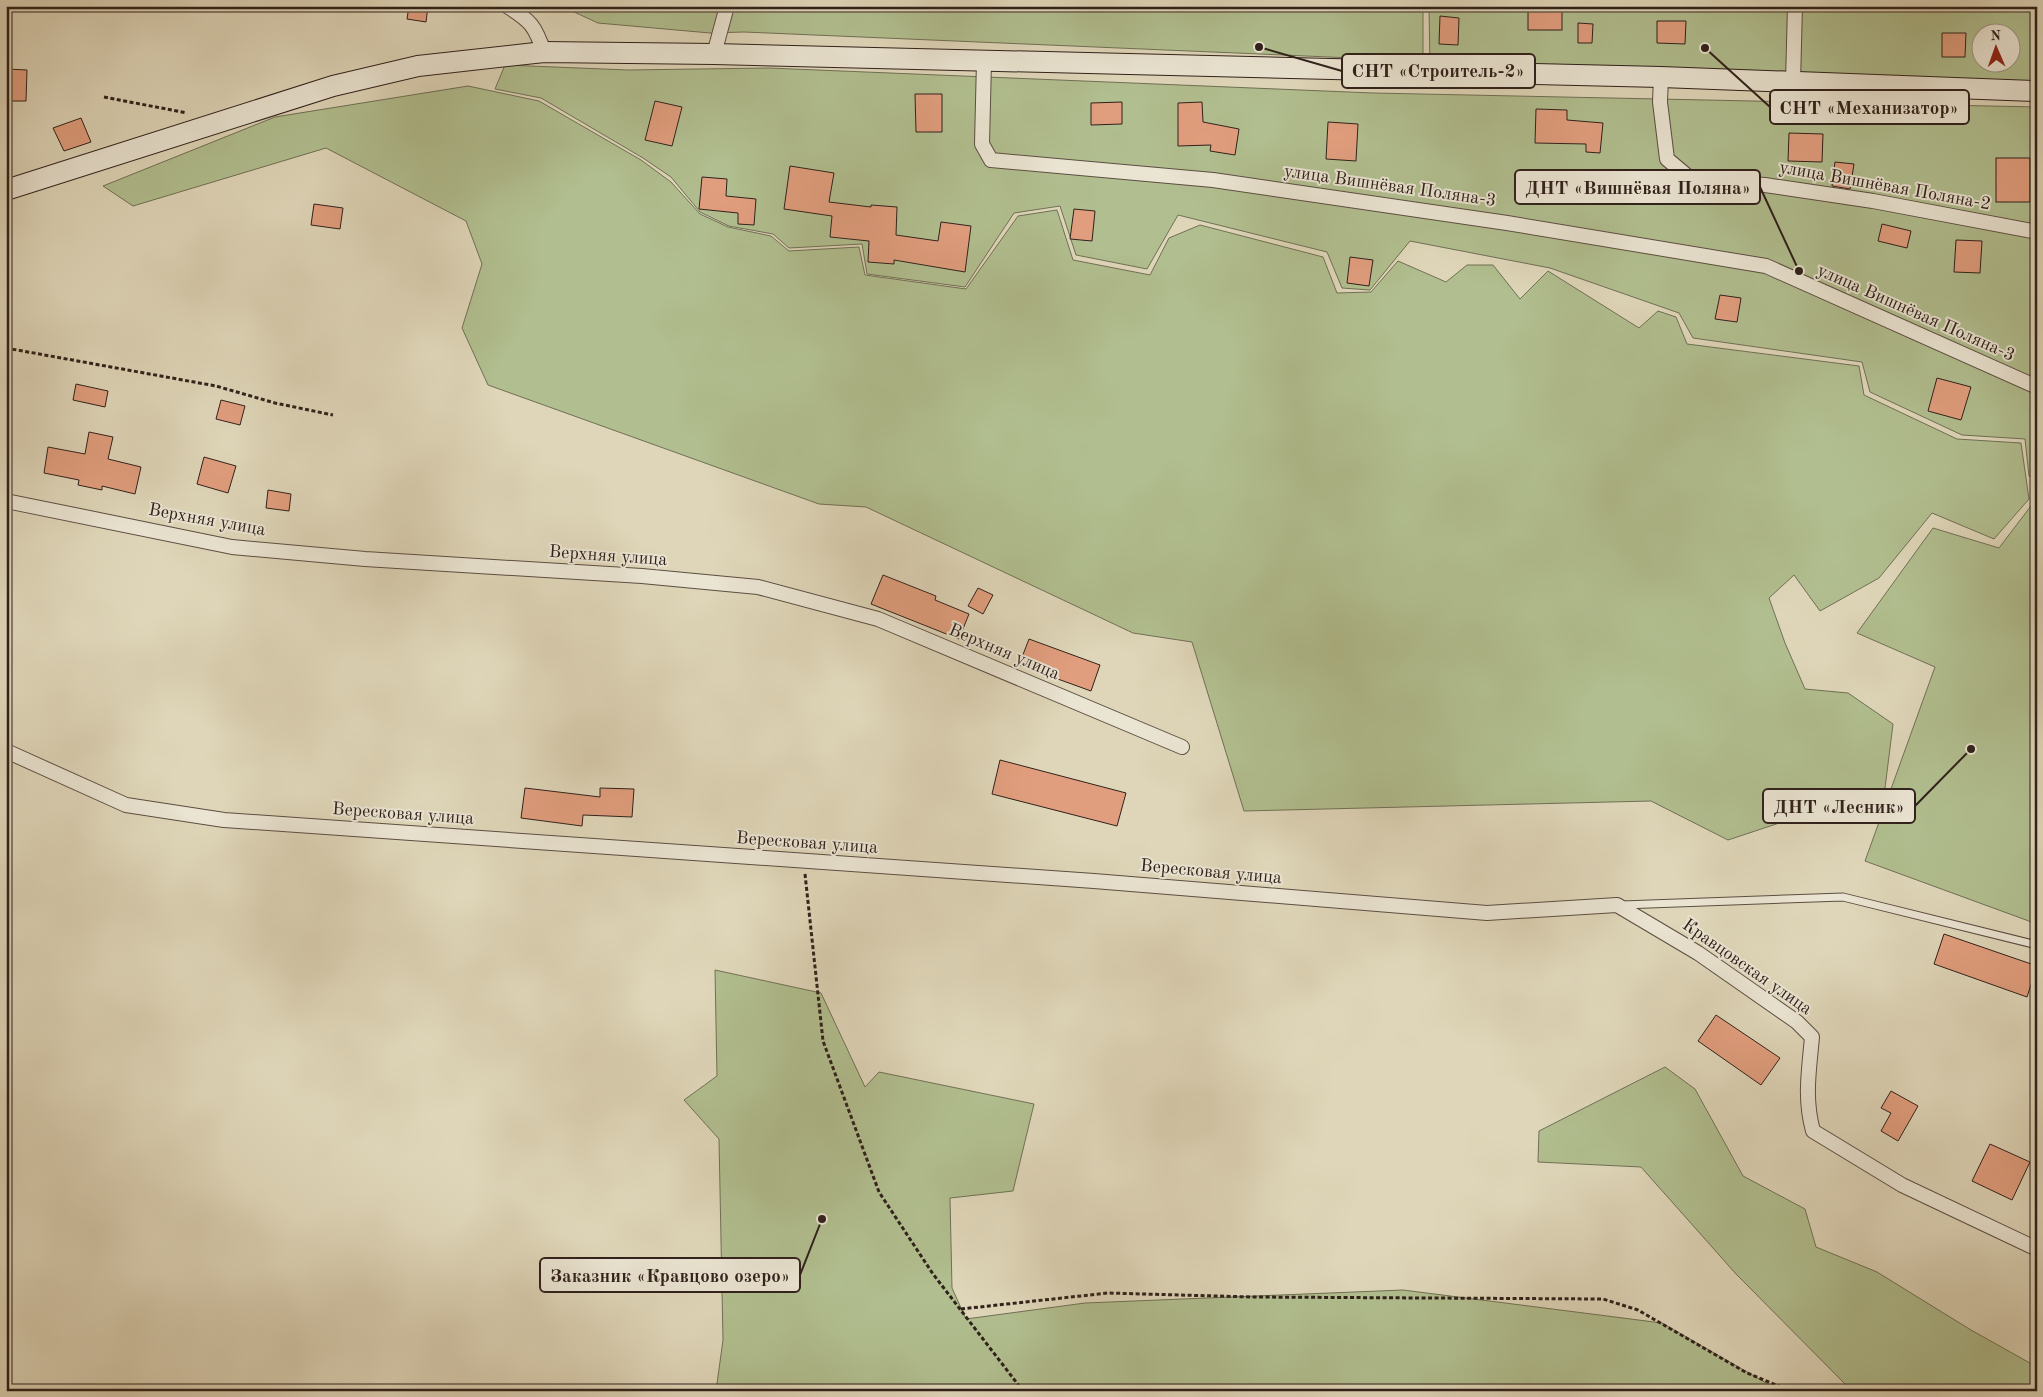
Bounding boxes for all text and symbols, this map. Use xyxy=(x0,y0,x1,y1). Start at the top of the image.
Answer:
north arrow xyxy=(1970,22,2020,72)
text: N xyxy=(1990,29,2001,43)
callout: СНТ «Строитель-2» xyxy=(1342,54,1535,88)
text: СНТ «Строитель-2» xyxy=(1351,63,1525,82)
callout: СНТ «Механизатор» xyxy=(1770,90,1969,124)
text: СНТ «Механизатор» xyxy=(1779,100,1959,119)
street label: улица Вишнёвая Поляна-2 xyxy=(1778,159,1992,213)
street label: улица Вишнёвая Поляна-3 xyxy=(1283,162,1497,210)
callout: ДНТ «Вишнёвая Поляна» xyxy=(1515,170,1760,204)
text: ДНТ «Вишнёвая Поляна» xyxy=(1525,180,1751,199)
street label: улица Вишнёвая Поляна-3 xyxy=(1814,261,2018,365)
street label: Верхняя улица xyxy=(147,501,267,539)
street label: Верхняя улица xyxy=(548,543,668,569)
street label: Верхняя улица xyxy=(946,621,1062,683)
callout: ДНТ «Лесник» xyxy=(1763,789,1915,823)
text: ДНТ «Лесник» xyxy=(1773,799,1905,818)
street label: Вересковая улица xyxy=(331,800,475,828)
street label: Вересковая улица xyxy=(735,829,879,857)
street label: Вересковая улица xyxy=(1139,857,1283,887)
street label: Кравцовская улица xyxy=(1679,916,1815,1018)
callout: Заказник «Кравцово озеро» xyxy=(540,1258,800,1292)
text: Заказник «Кравцово озеро» xyxy=(550,1268,790,1287)

